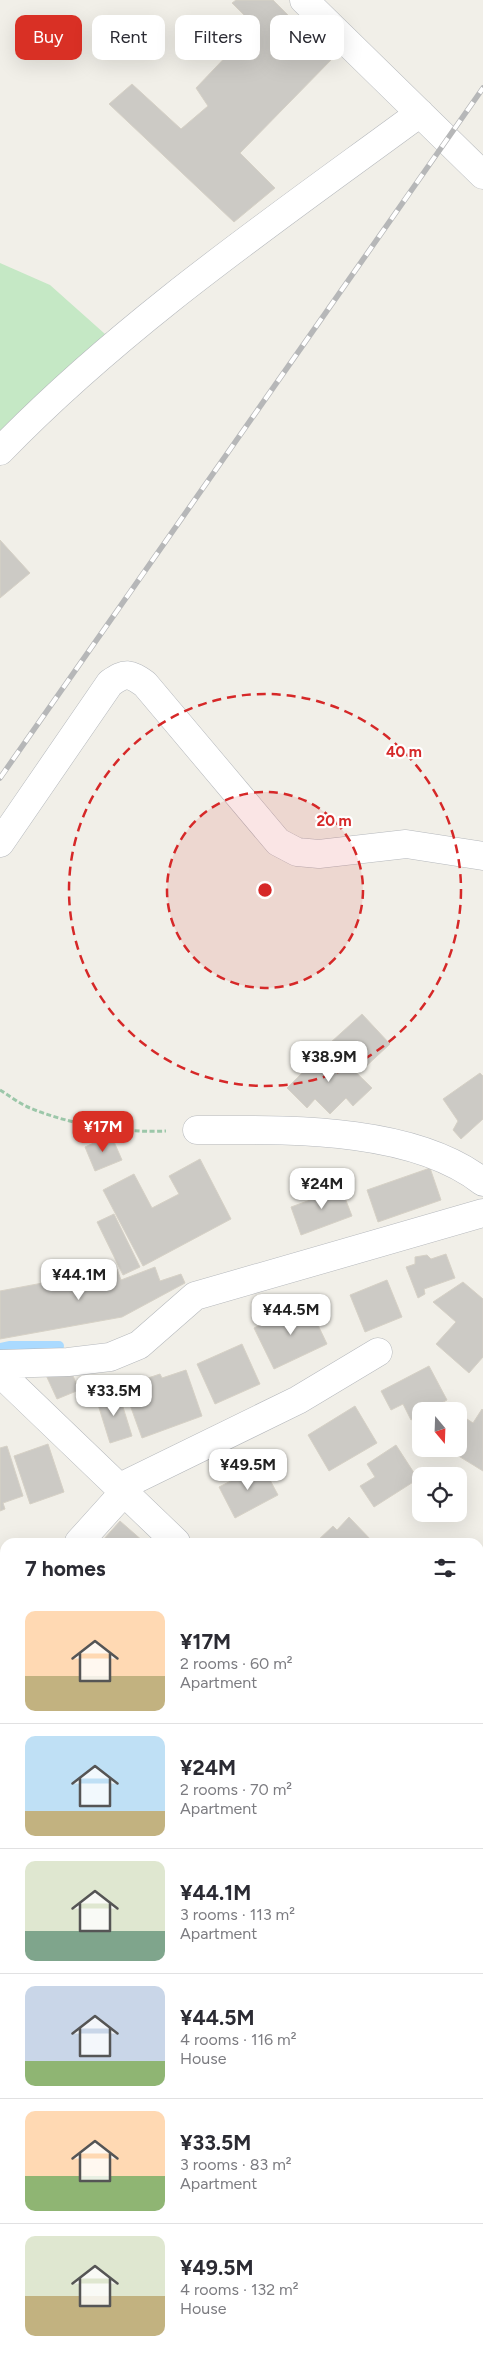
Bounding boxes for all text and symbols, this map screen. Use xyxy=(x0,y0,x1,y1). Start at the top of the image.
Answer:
chip: Buy xyxy=(15,15,82,60)
chip: Rent xyxy=(92,15,165,60)
chip: Filters xyxy=(175,15,260,60)
chip: New xyxy=(270,15,344,60)
text: 40 m xyxy=(386,743,422,761)
text: 20 m xyxy=(316,812,352,830)
centre of rings xyxy=(256,881,274,899)
pin: ¥38.9M xyxy=(288,1040,370,1083)
text: ¥38.9M xyxy=(301,1047,357,1066)
pin: ¥17M xyxy=(73,1110,133,1153)
text: ¥17M xyxy=(84,1117,122,1136)
pin: ¥24M xyxy=(292,1168,352,1210)
text: ¥24M xyxy=(301,1174,343,1193)
pin: ¥44.1M xyxy=(38,1258,120,1301)
text: ¥44.1M xyxy=(52,1265,106,1284)
pin: ¥44.5M xyxy=(250,1294,332,1336)
text: ¥44.5M xyxy=(263,1300,319,1319)
pin: ¥33.5M xyxy=(73,1374,155,1417)
text: ¥33.5M xyxy=(87,1381,141,1400)
north arrow xyxy=(412,1402,468,1458)
map controls xyxy=(412,1402,467,1522)
pin: ¥49.5M xyxy=(207,1448,289,1491)
text: ¥49.5M xyxy=(220,1455,276,1474)
button: locate xyxy=(412,1467,467,1522)
icon: filters xyxy=(431,1554,459,1582)
text: 7 homes xyxy=(25,1556,106,1581)
text: ¥17M xyxy=(180,1629,231,1654)
icon: home xyxy=(65,1631,125,1691)
text: 2 rooms · 60 m² xyxy=(180,1654,293,1673)
text: Apartment xyxy=(180,1673,257,1692)
text: ¥24M xyxy=(180,1755,236,1780)
icon: home xyxy=(65,1756,125,1816)
text: 2 rooms · 70 m² xyxy=(180,1780,292,1799)
text: Apartment xyxy=(180,1799,257,1818)
text: ¥44.1M xyxy=(180,1880,251,1905)
icon: home xyxy=(65,1881,125,1941)
text: 3 rooms · 113 m² xyxy=(180,1905,295,1924)
text: Apartment xyxy=(180,1924,257,1943)
text: ¥44.5M xyxy=(180,2005,255,2030)
icon: home xyxy=(65,2006,125,2066)
text: 4 rooms · 116 m² xyxy=(180,2030,297,2049)
text: House xyxy=(180,2049,226,2068)
text: ¥33.5M xyxy=(180,2130,251,2155)
icon: home xyxy=(65,2131,125,2191)
text: 3 rooms · 83 m² xyxy=(180,2155,292,2174)
text: Apartment xyxy=(180,2174,257,2193)
text: ¥49.5M xyxy=(180,2255,253,2280)
icon: home xyxy=(65,2256,125,2316)
text: 4 rooms · 132 m² xyxy=(180,2280,299,2299)
text: House xyxy=(180,2299,226,2318)

